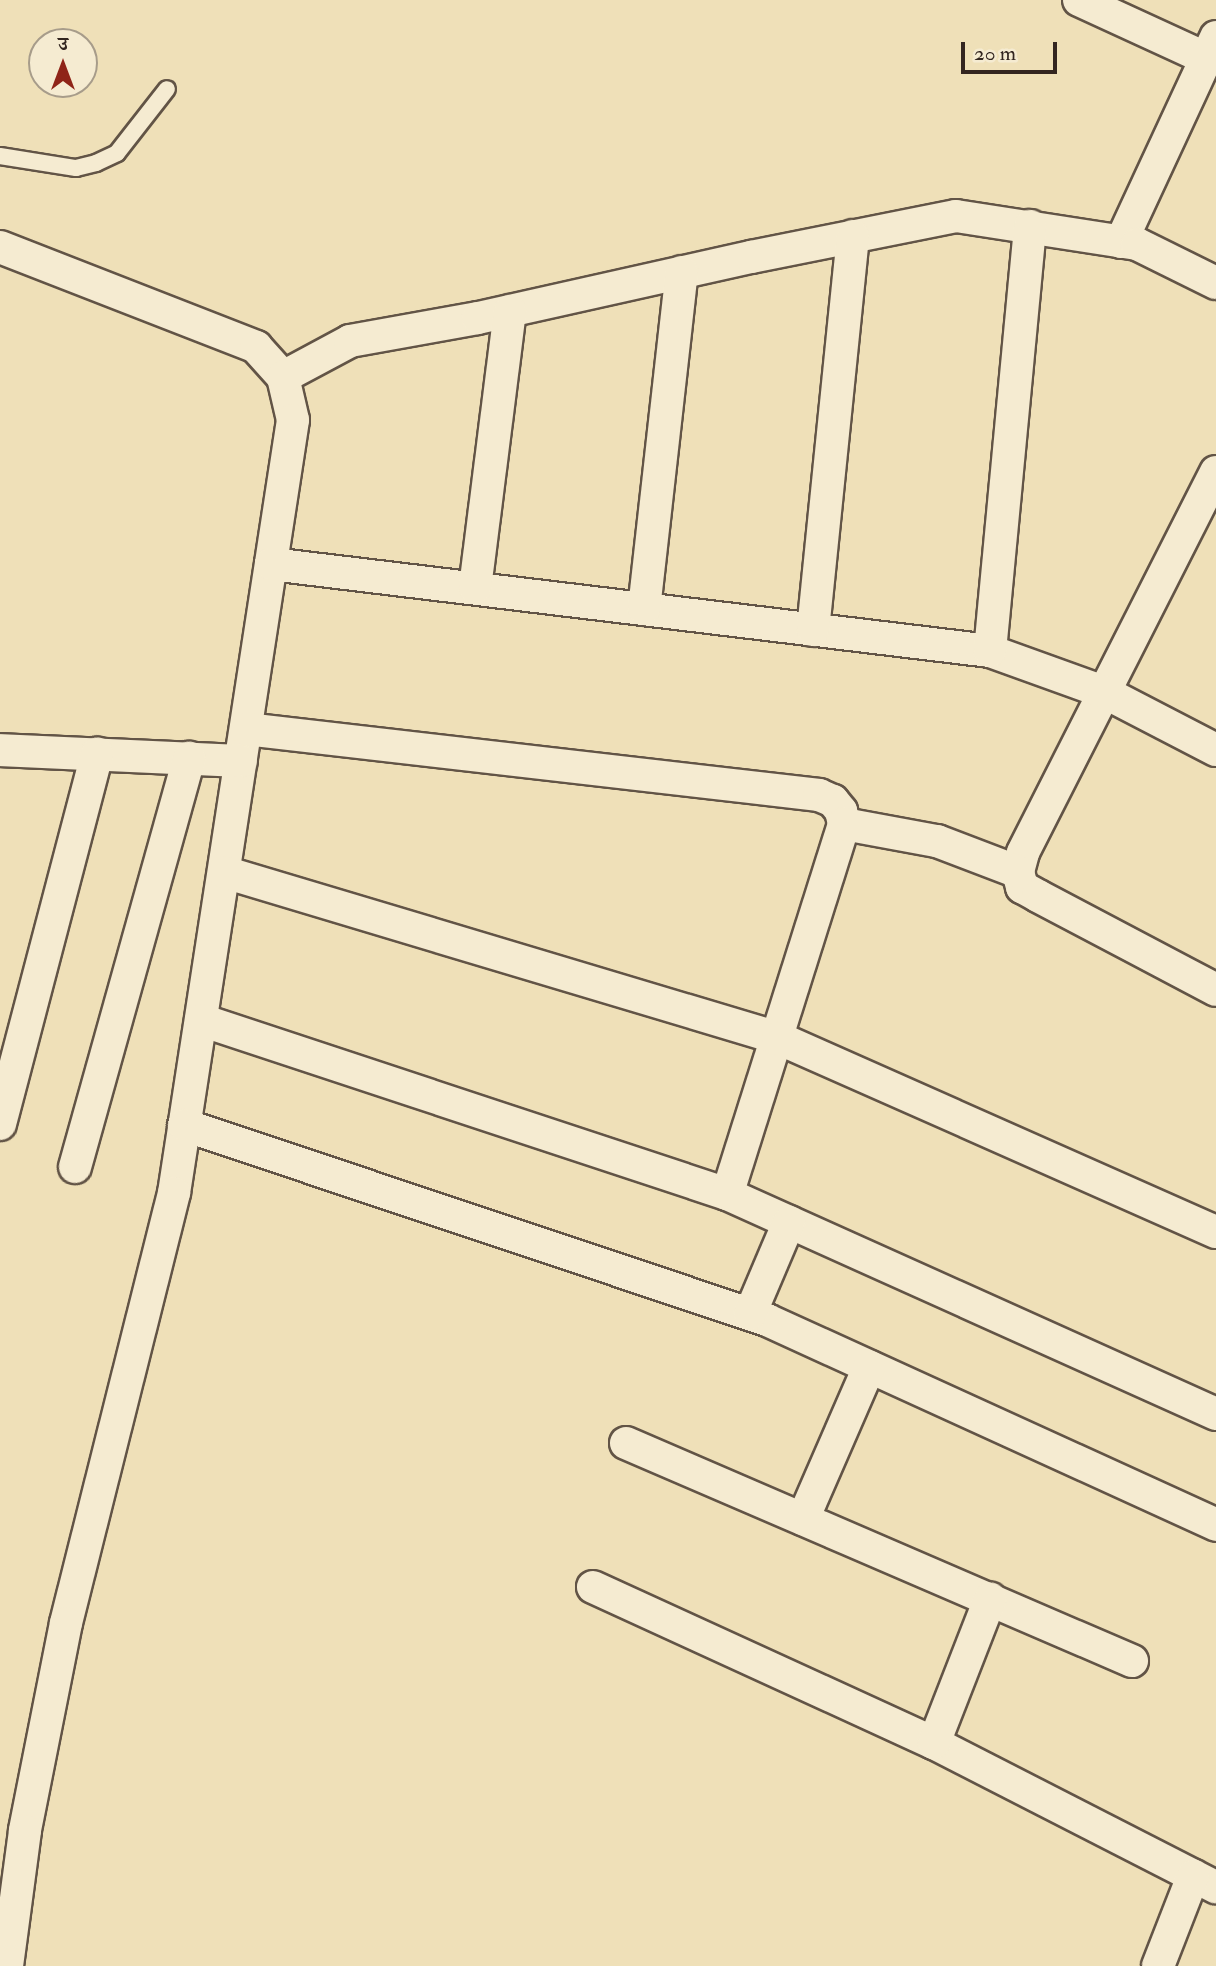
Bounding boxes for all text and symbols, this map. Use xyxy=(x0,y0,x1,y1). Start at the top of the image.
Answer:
north arrow xyxy=(28,28,98,98)
scale bar xyxy=(964,28,1060,72)
text: उ xyxy=(58,32,68,56)
text: 20 m xyxy=(974,40,1016,67)

